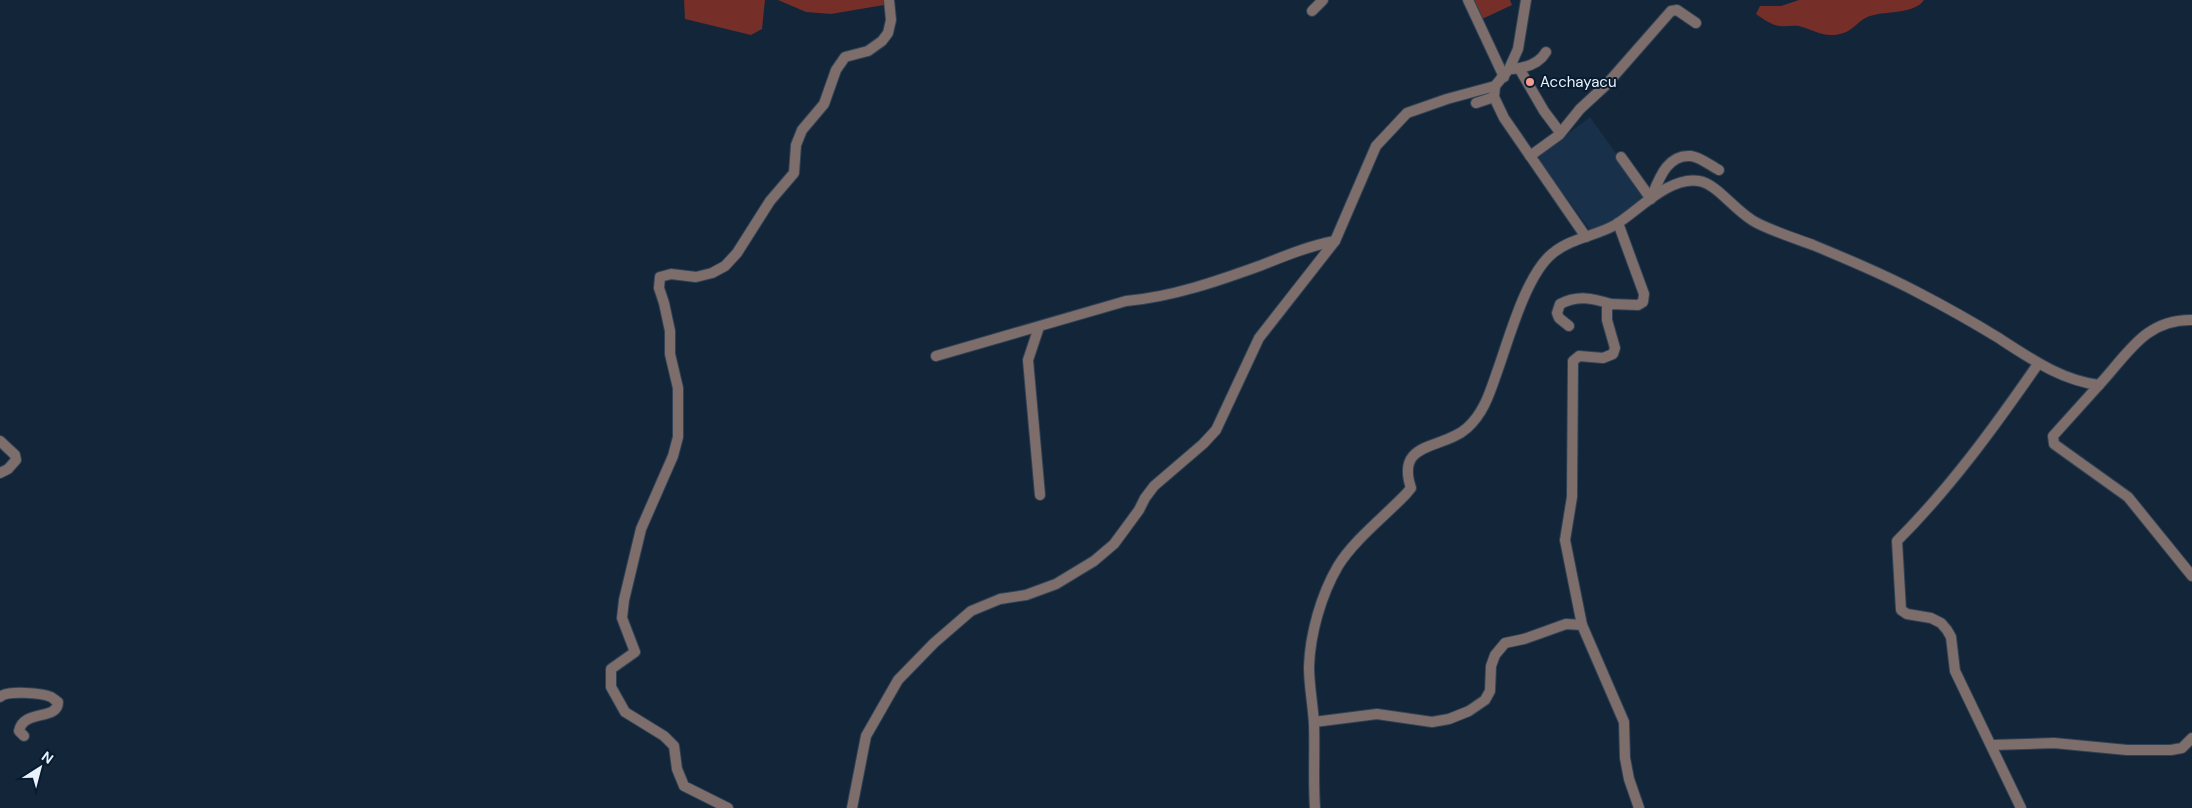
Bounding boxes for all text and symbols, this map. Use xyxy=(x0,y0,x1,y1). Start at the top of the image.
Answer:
place label: Acchayacu xyxy=(1540,72,1617,92)
marker: Acchayacu xyxy=(1524,76,1536,88)
north arrow xyxy=(15,743,65,793)
text: N xyxy=(38,747,57,768)

